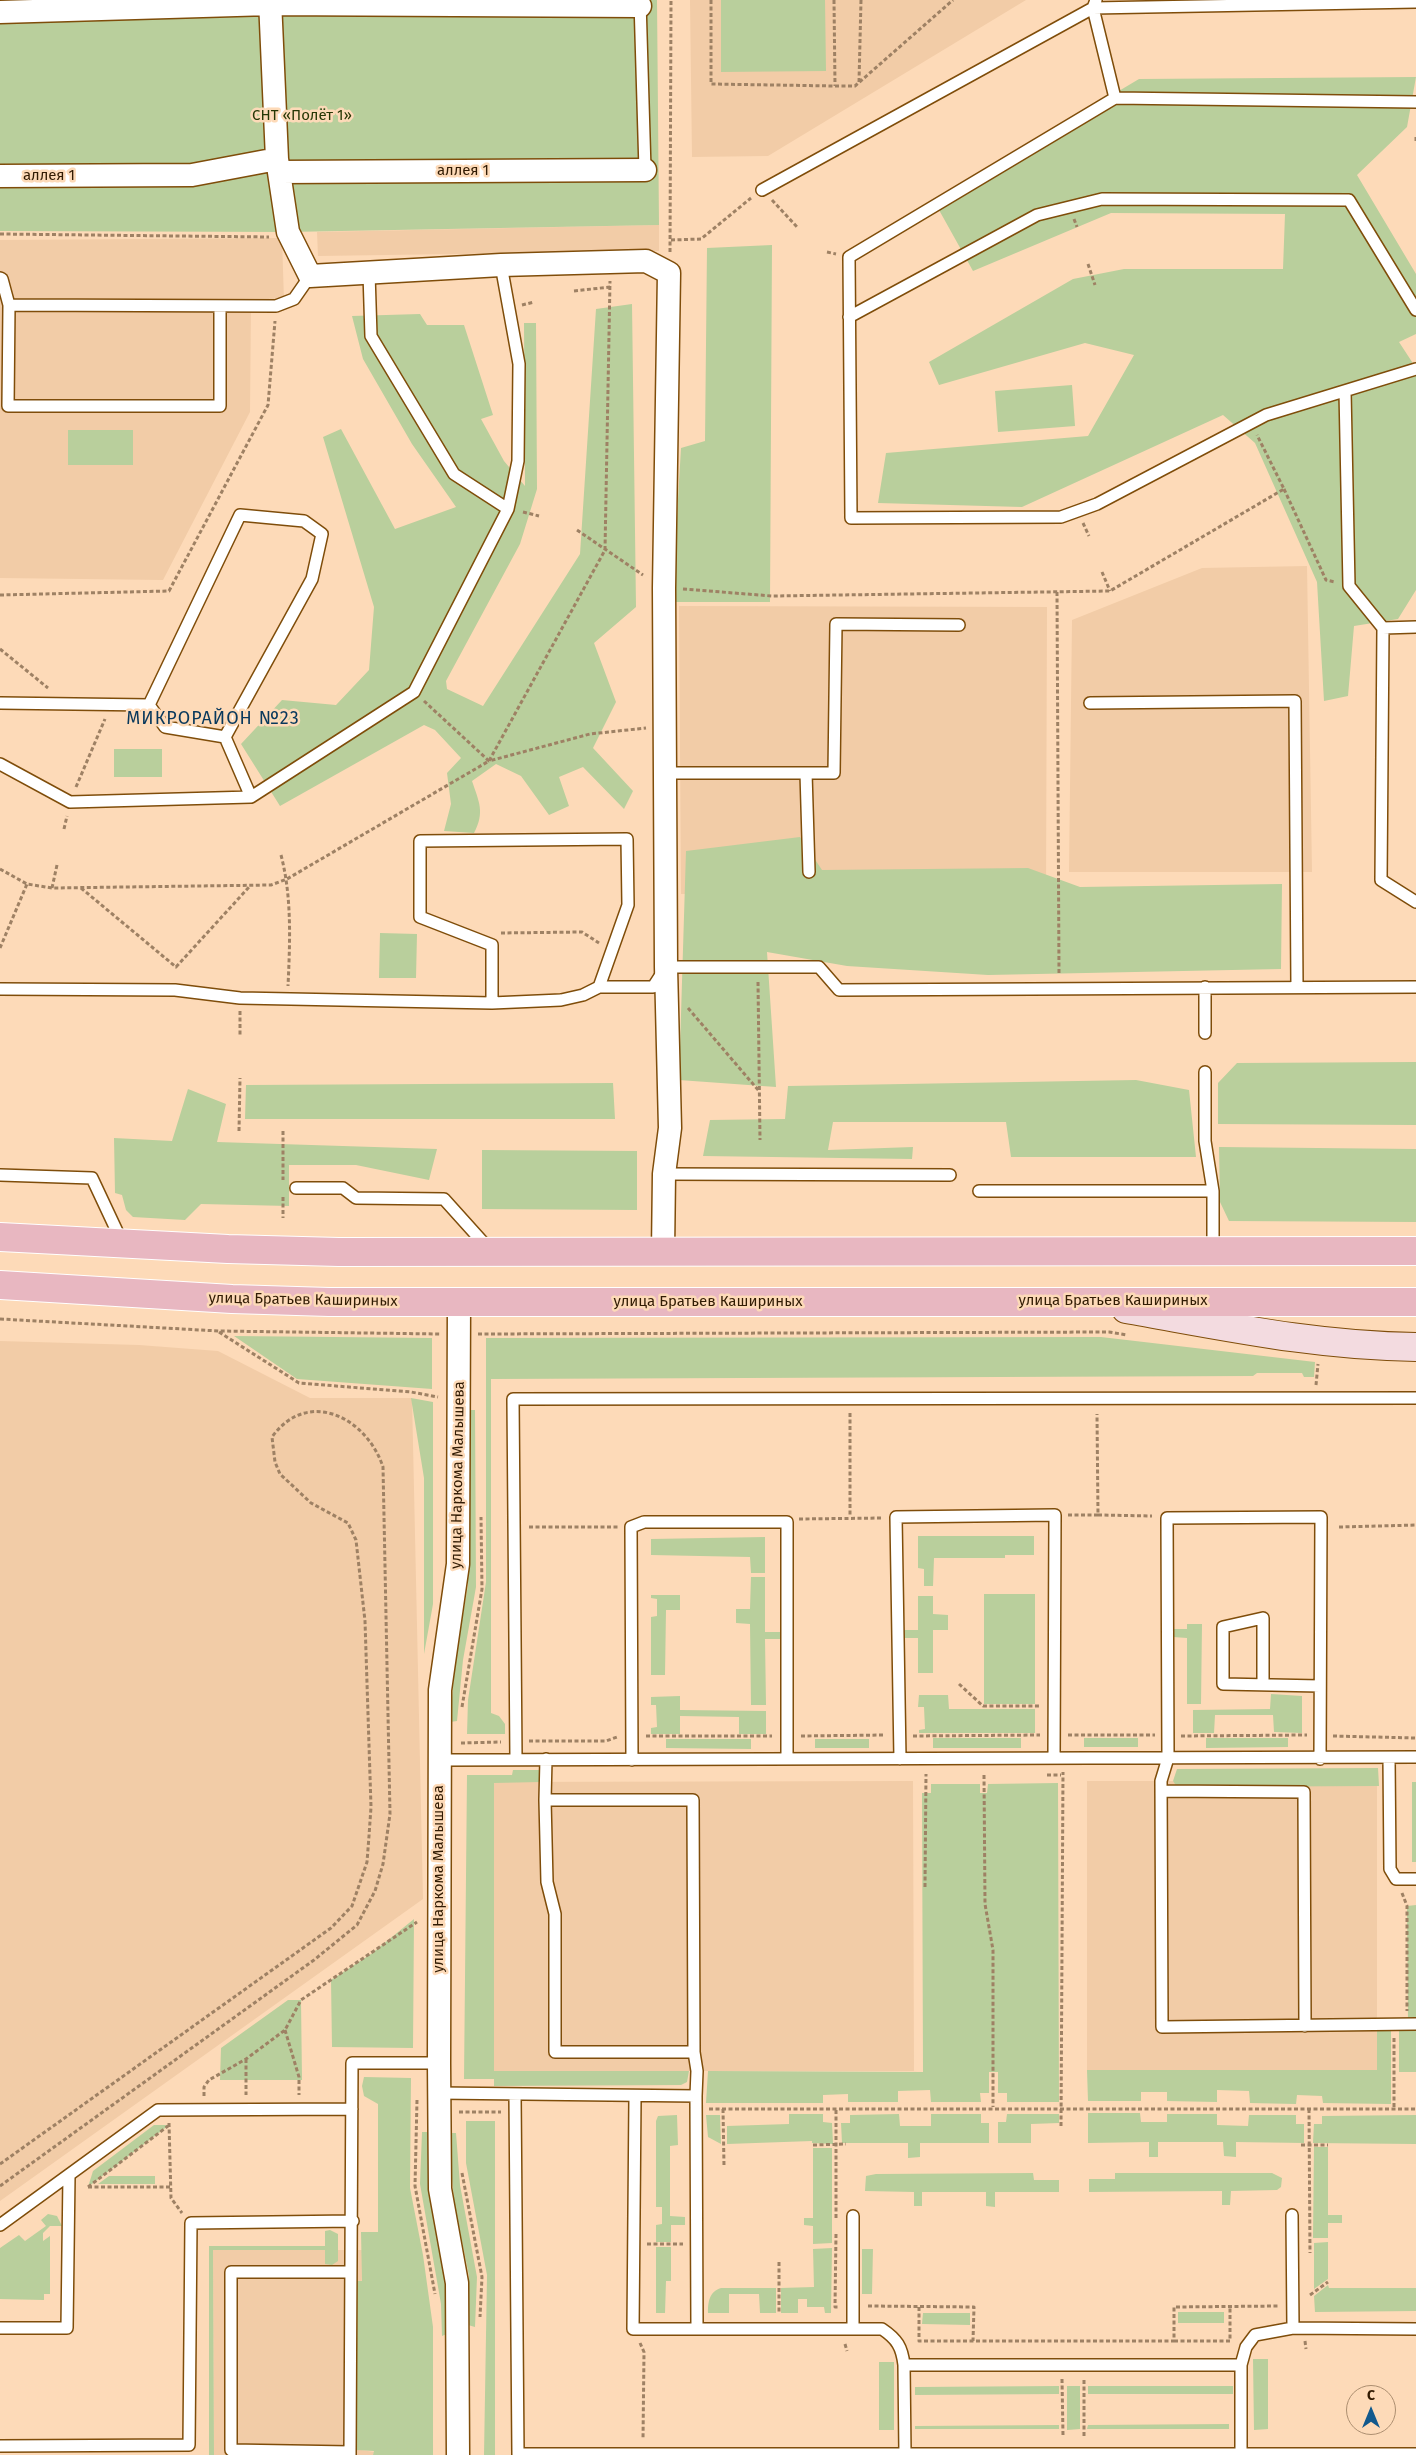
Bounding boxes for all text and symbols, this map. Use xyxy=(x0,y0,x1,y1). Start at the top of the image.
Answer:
park label: СНТ «Полёт 1» xyxy=(252,107,352,125)
street label: аллея 1 xyxy=(437,162,489,180)
street label: аллея 1 xyxy=(23,167,75,185)
district label: МИКРОРАЙОН №23 xyxy=(125,708,301,730)
street label: улица Братьев Кашириных xyxy=(208,1289,398,1311)
street label: улица Братьев Кашириных xyxy=(1018,1292,1208,1310)
street label: улица Братьев Кашириных xyxy=(613,1293,803,1311)
street label: улица Наркома Малышева xyxy=(447,1381,469,1569)
street label: улица Наркома Малышева xyxy=(430,1785,448,1973)
north arrow xyxy=(1346,2385,1396,2435)
text: С xyxy=(1367,2387,1375,2404)

